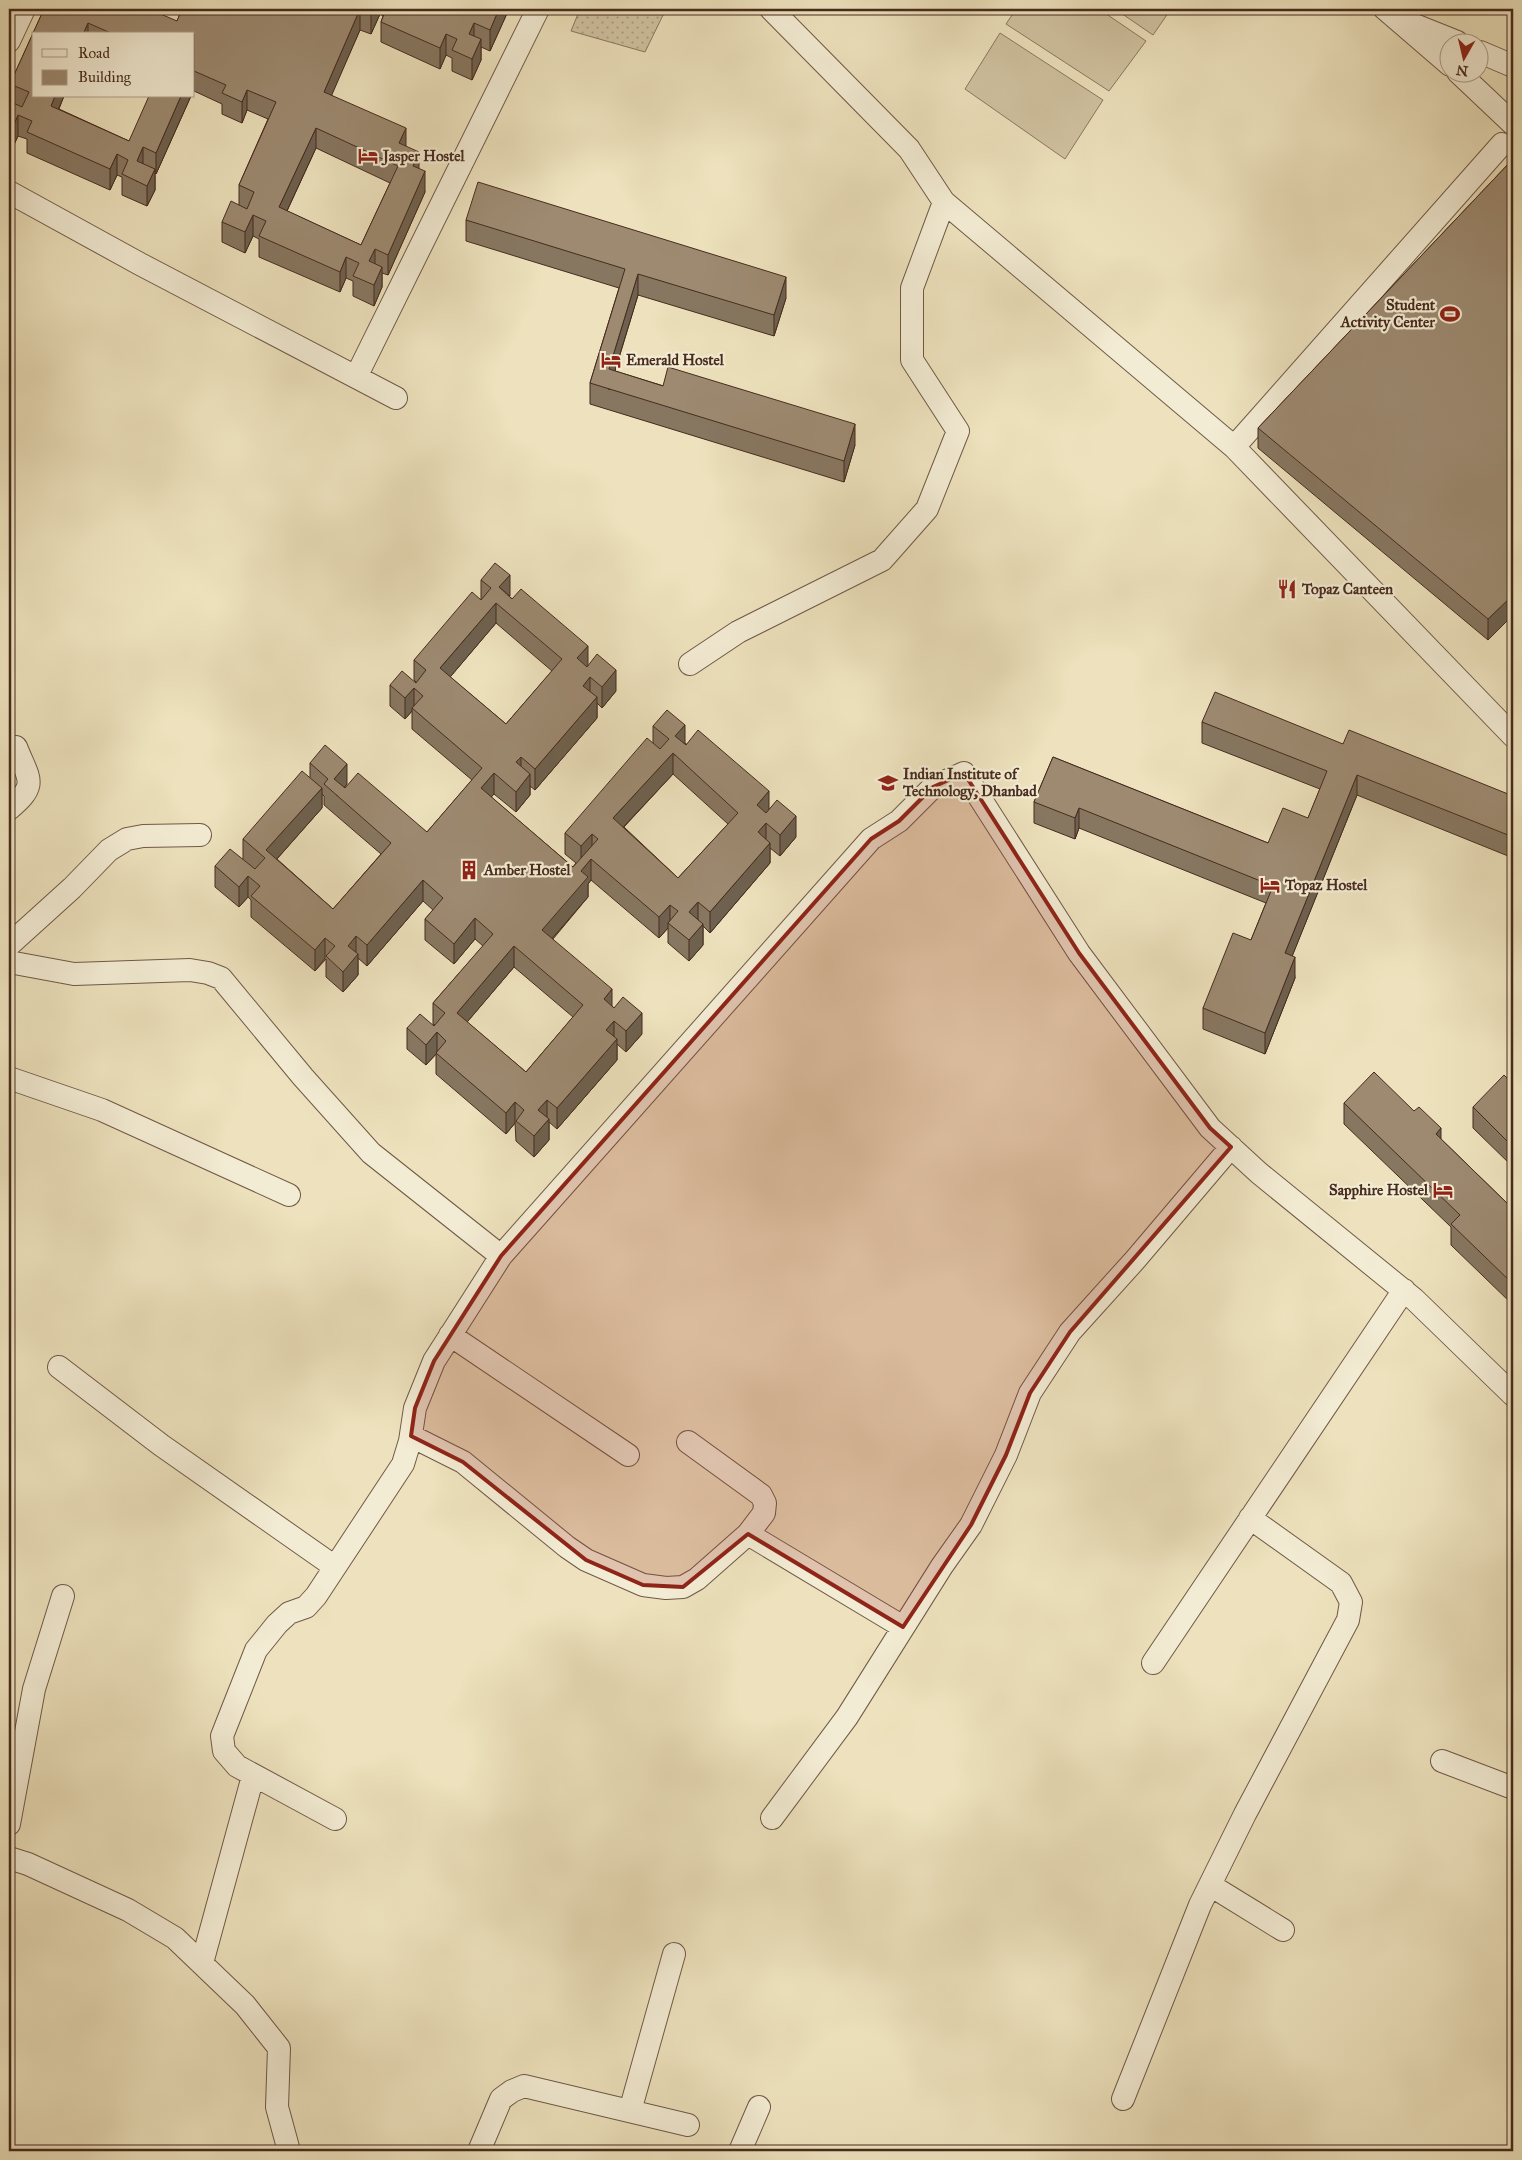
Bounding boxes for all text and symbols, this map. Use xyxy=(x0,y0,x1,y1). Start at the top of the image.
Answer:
legend xyxy=(32,32,195,98)
north arrow xyxy=(1440,32,1490,82)
text: Road xyxy=(78,44,110,62)
text: N xyxy=(1455,61,1469,80)
text: Building xyxy=(78,68,132,86)
hotel icon: Jasper Hostel xyxy=(357,145,379,167)
place label: Jasper Hostel xyxy=(381,147,466,166)
place label: Student Activity Center xyxy=(1340,296,1436,332)
sports icon: Student Activity Center xyxy=(1439,303,1461,325)
hotel icon: Emerald Hostel xyxy=(600,349,622,371)
place label: Emerald Hostel xyxy=(626,351,725,369)
restaurant icon: Topaz Canteen xyxy=(1276,578,1298,600)
place label: Topaz Canteen xyxy=(1301,580,1394,599)
place label: Indian Institute of Technology, Dhanbad xyxy=(902,765,1037,801)
school or university icon: Indian Institute of Technology, Dhanbad xyxy=(877,772,899,794)
building icon: Amber Hostel xyxy=(458,859,480,881)
place label: Amber Hostel xyxy=(483,861,572,879)
hotel icon: Topaz Hostel xyxy=(1259,874,1281,896)
place label: Topaz Hostel xyxy=(1284,876,1368,895)
hotel icon: Sapphire Hostel xyxy=(1432,1179,1454,1201)
place label: Sapphire Hostel xyxy=(1329,1181,1429,1200)

